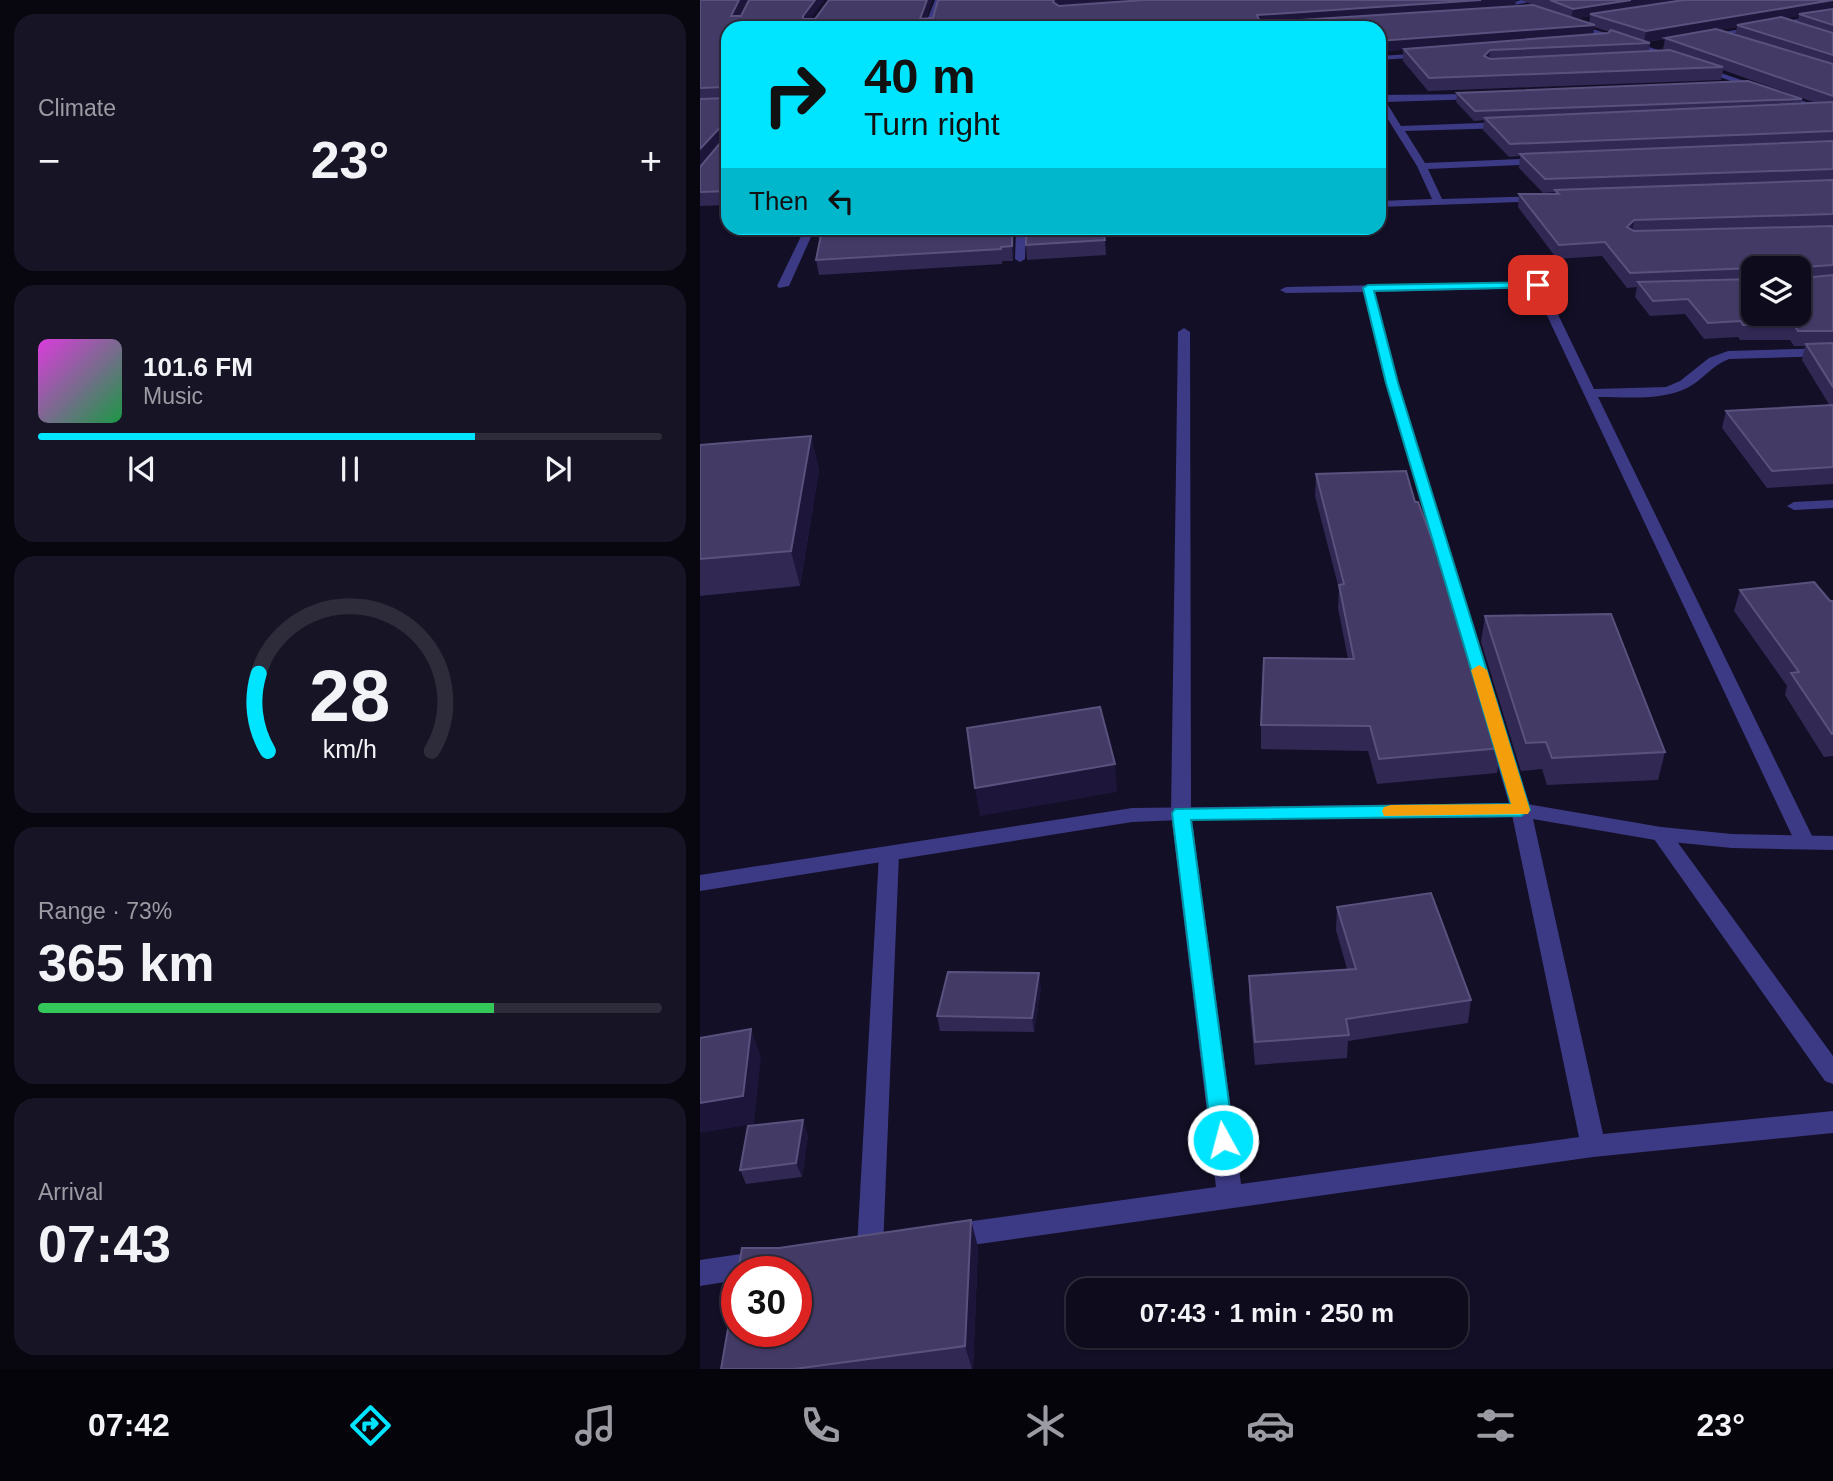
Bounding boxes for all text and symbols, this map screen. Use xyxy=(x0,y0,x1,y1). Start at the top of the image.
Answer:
icon: right xyxy=(749,49,840,140)
text: 40 m xyxy=(864,49,976,103)
text: Climate xyxy=(38,95,116,121)
text: Turn right xyxy=(864,106,1000,142)
text: 23° xyxy=(311,131,389,189)
text: − xyxy=(38,140,60,182)
text: + xyxy=(640,140,662,182)
icon: left xyxy=(822,182,860,220)
text: Then xyxy=(749,186,808,216)
pin xyxy=(1508,255,1568,315)
map controls xyxy=(1741,256,1811,326)
button: layers xyxy=(1741,256,1811,326)
icon: arrive xyxy=(1519,266,1557,304)
text: 101.6 FM xyxy=(143,352,253,382)
text: Music xyxy=(143,383,203,409)
icon: previous xyxy=(123,450,161,488)
icon: pause xyxy=(331,450,369,488)
icon: next xyxy=(539,450,577,488)
text: 28 xyxy=(310,655,390,736)
text: km/h xyxy=(323,734,377,762)
text: Range · 73% xyxy=(38,898,172,924)
text: 365 km xyxy=(38,934,214,992)
position arrow xyxy=(1186,1103,1260,1177)
text: Arrival xyxy=(38,1179,103,1205)
text: 07:43 xyxy=(38,1215,171,1273)
speed limit sign: 30 xyxy=(721,1256,812,1347)
text: 07:43 · 1 min · 250 m xyxy=(1140,1298,1394,1328)
icon: directions xyxy=(346,1401,395,1450)
icon: music xyxy=(571,1401,620,1450)
icon: phone xyxy=(796,1401,845,1450)
icon: climate xyxy=(1021,1401,1070,1450)
icon: car xyxy=(1246,1401,1295,1450)
icon: filters xyxy=(1471,1401,1520,1450)
text: 07:42 xyxy=(88,1407,170,1443)
text: 23° xyxy=(1697,1407,1745,1443)

